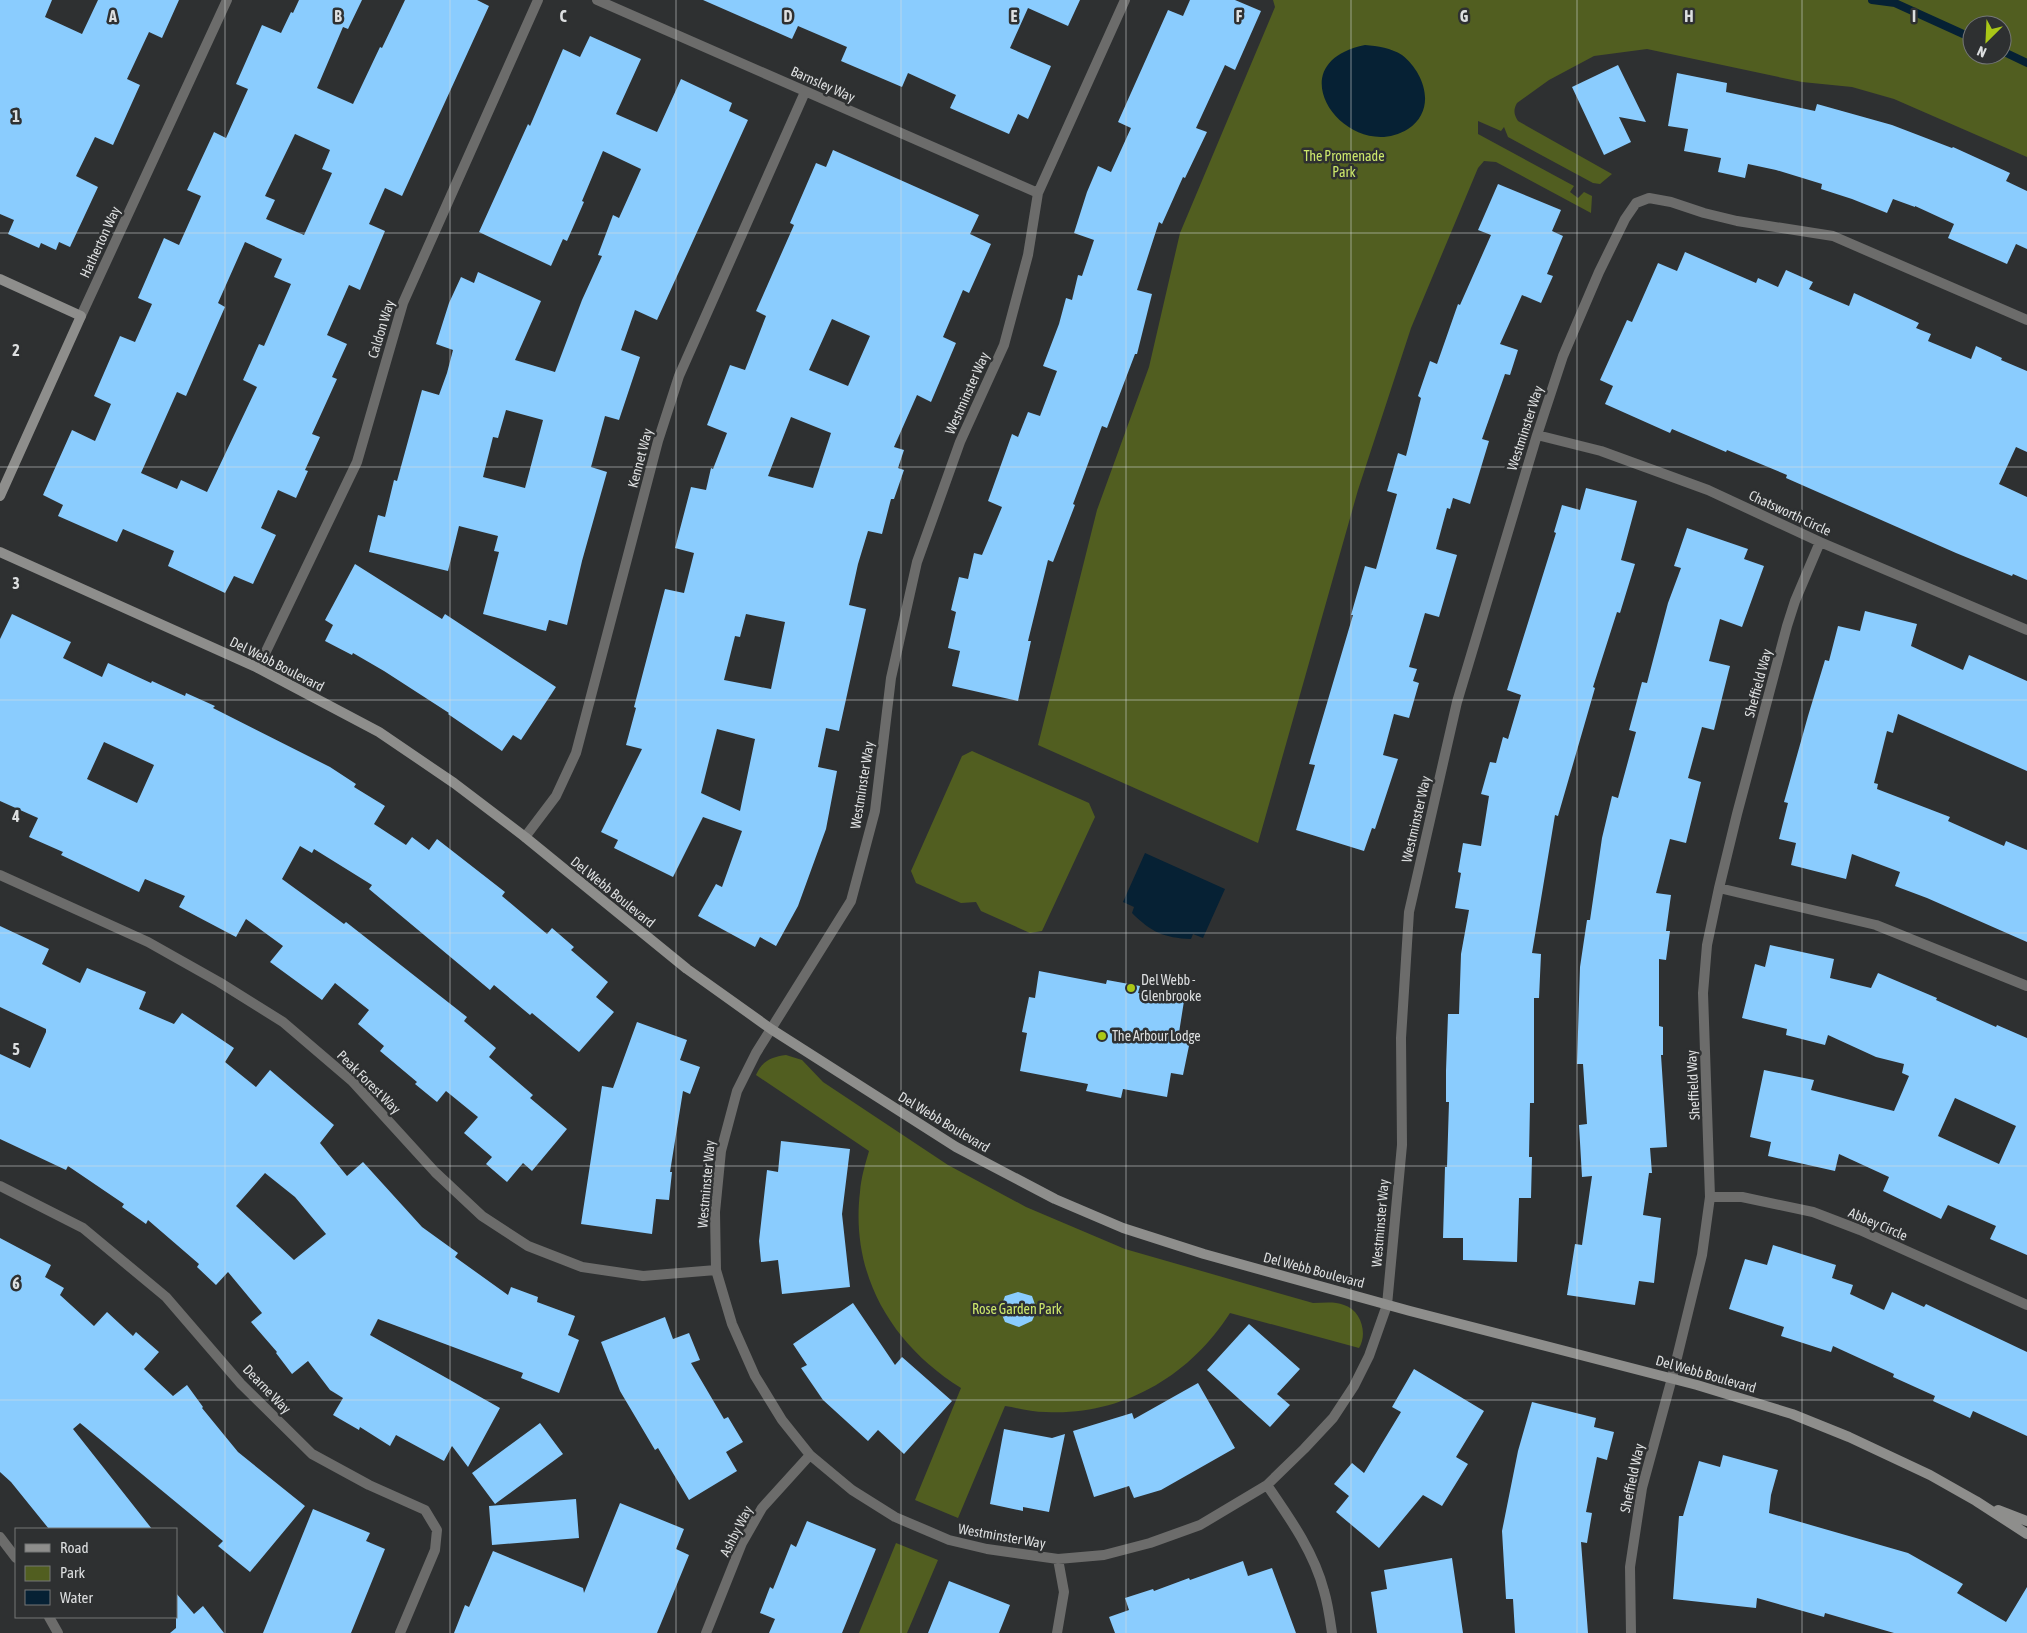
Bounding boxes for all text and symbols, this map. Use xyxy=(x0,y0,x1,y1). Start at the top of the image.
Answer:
text: A xyxy=(108,7,117,25)
text: B xyxy=(334,7,342,25)
text: C xyxy=(559,7,567,25)
text: D xyxy=(784,7,793,25)
text: E xyxy=(1011,7,1018,25)
text: F xyxy=(1236,7,1243,25)
text: G xyxy=(1460,7,1469,25)
text: H xyxy=(1684,7,1694,25)
text: I xyxy=(1912,7,1916,25)
north arrow xyxy=(1962,15,2012,65)
text: N xyxy=(1975,43,1989,61)
street label: Barnsley Way xyxy=(788,63,858,105)
text: 1 xyxy=(12,107,20,125)
park label: The Promenade Park xyxy=(1303,148,1385,180)
street label: Hatherton Way xyxy=(76,204,124,280)
street label: Caldon Way xyxy=(365,298,398,360)
text: 2 xyxy=(12,341,20,359)
street label: Westminster Way xyxy=(942,349,992,437)
street label: Westminster Way xyxy=(1504,383,1546,473)
street label: Kennet Way xyxy=(624,426,656,489)
street label: Chatsworth Circle xyxy=(1746,487,1834,539)
text: 3 xyxy=(12,574,20,592)
street label: Del Webb Boulevard xyxy=(227,633,327,695)
street label: Sheffield Way xyxy=(1741,647,1775,719)
street label: Westminster Way xyxy=(847,740,877,830)
street label: Westminster Way xyxy=(1398,774,1434,864)
text: 4 xyxy=(11,807,20,825)
street label: Del Webb Boulevard xyxy=(568,853,658,931)
place label: Del Webb - Glenbrooke xyxy=(1141,972,1201,1004)
marker: Del Webb - Glenbrooke xyxy=(1125,982,1137,994)
place label: The Arbour Lodge xyxy=(1112,1028,1201,1044)
marker: The Arbour Lodge xyxy=(1096,1030,1108,1042)
text: 5 xyxy=(12,1040,20,1058)
street label: Peak Forest Way xyxy=(334,1047,404,1117)
street label: Sheffield Way xyxy=(1683,1049,1703,1121)
street label: Del Webb Boulevard xyxy=(895,1088,993,1156)
street label: Westminster Way xyxy=(694,1139,718,1229)
street label: Westminster Way xyxy=(1368,1178,1392,1268)
street label: Abbey Circle xyxy=(1846,1204,1910,1244)
street label: Del Webb Boulevard xyxy=(1262,1249,1366,1291)
text: 6 xyxy=(12,1274,20,1292)
park label: Rose Garden Park xyxy=(972,1301,1062,1317)
street label: Del Webb Boulevard xyxy=(1654,1352,1758,1396)
street label: Dearne Way xyxy=(240,1361,294,1417)
street label: Sheffield Way xyxy=(1617,1442,1647,1514)
street label: Ashby Way xyxy=(716,1503,756,1559)
street label: Westminster Way xyxy=(957,1520,1047,1552)
legend xyxy=(15,1528,178,1618)
text: Road xyxy=(60,1539,89,1556)
text: Park xyxy=(60,1564,85,1581)
text: Water xyxy=(60,1589,93,1606)

